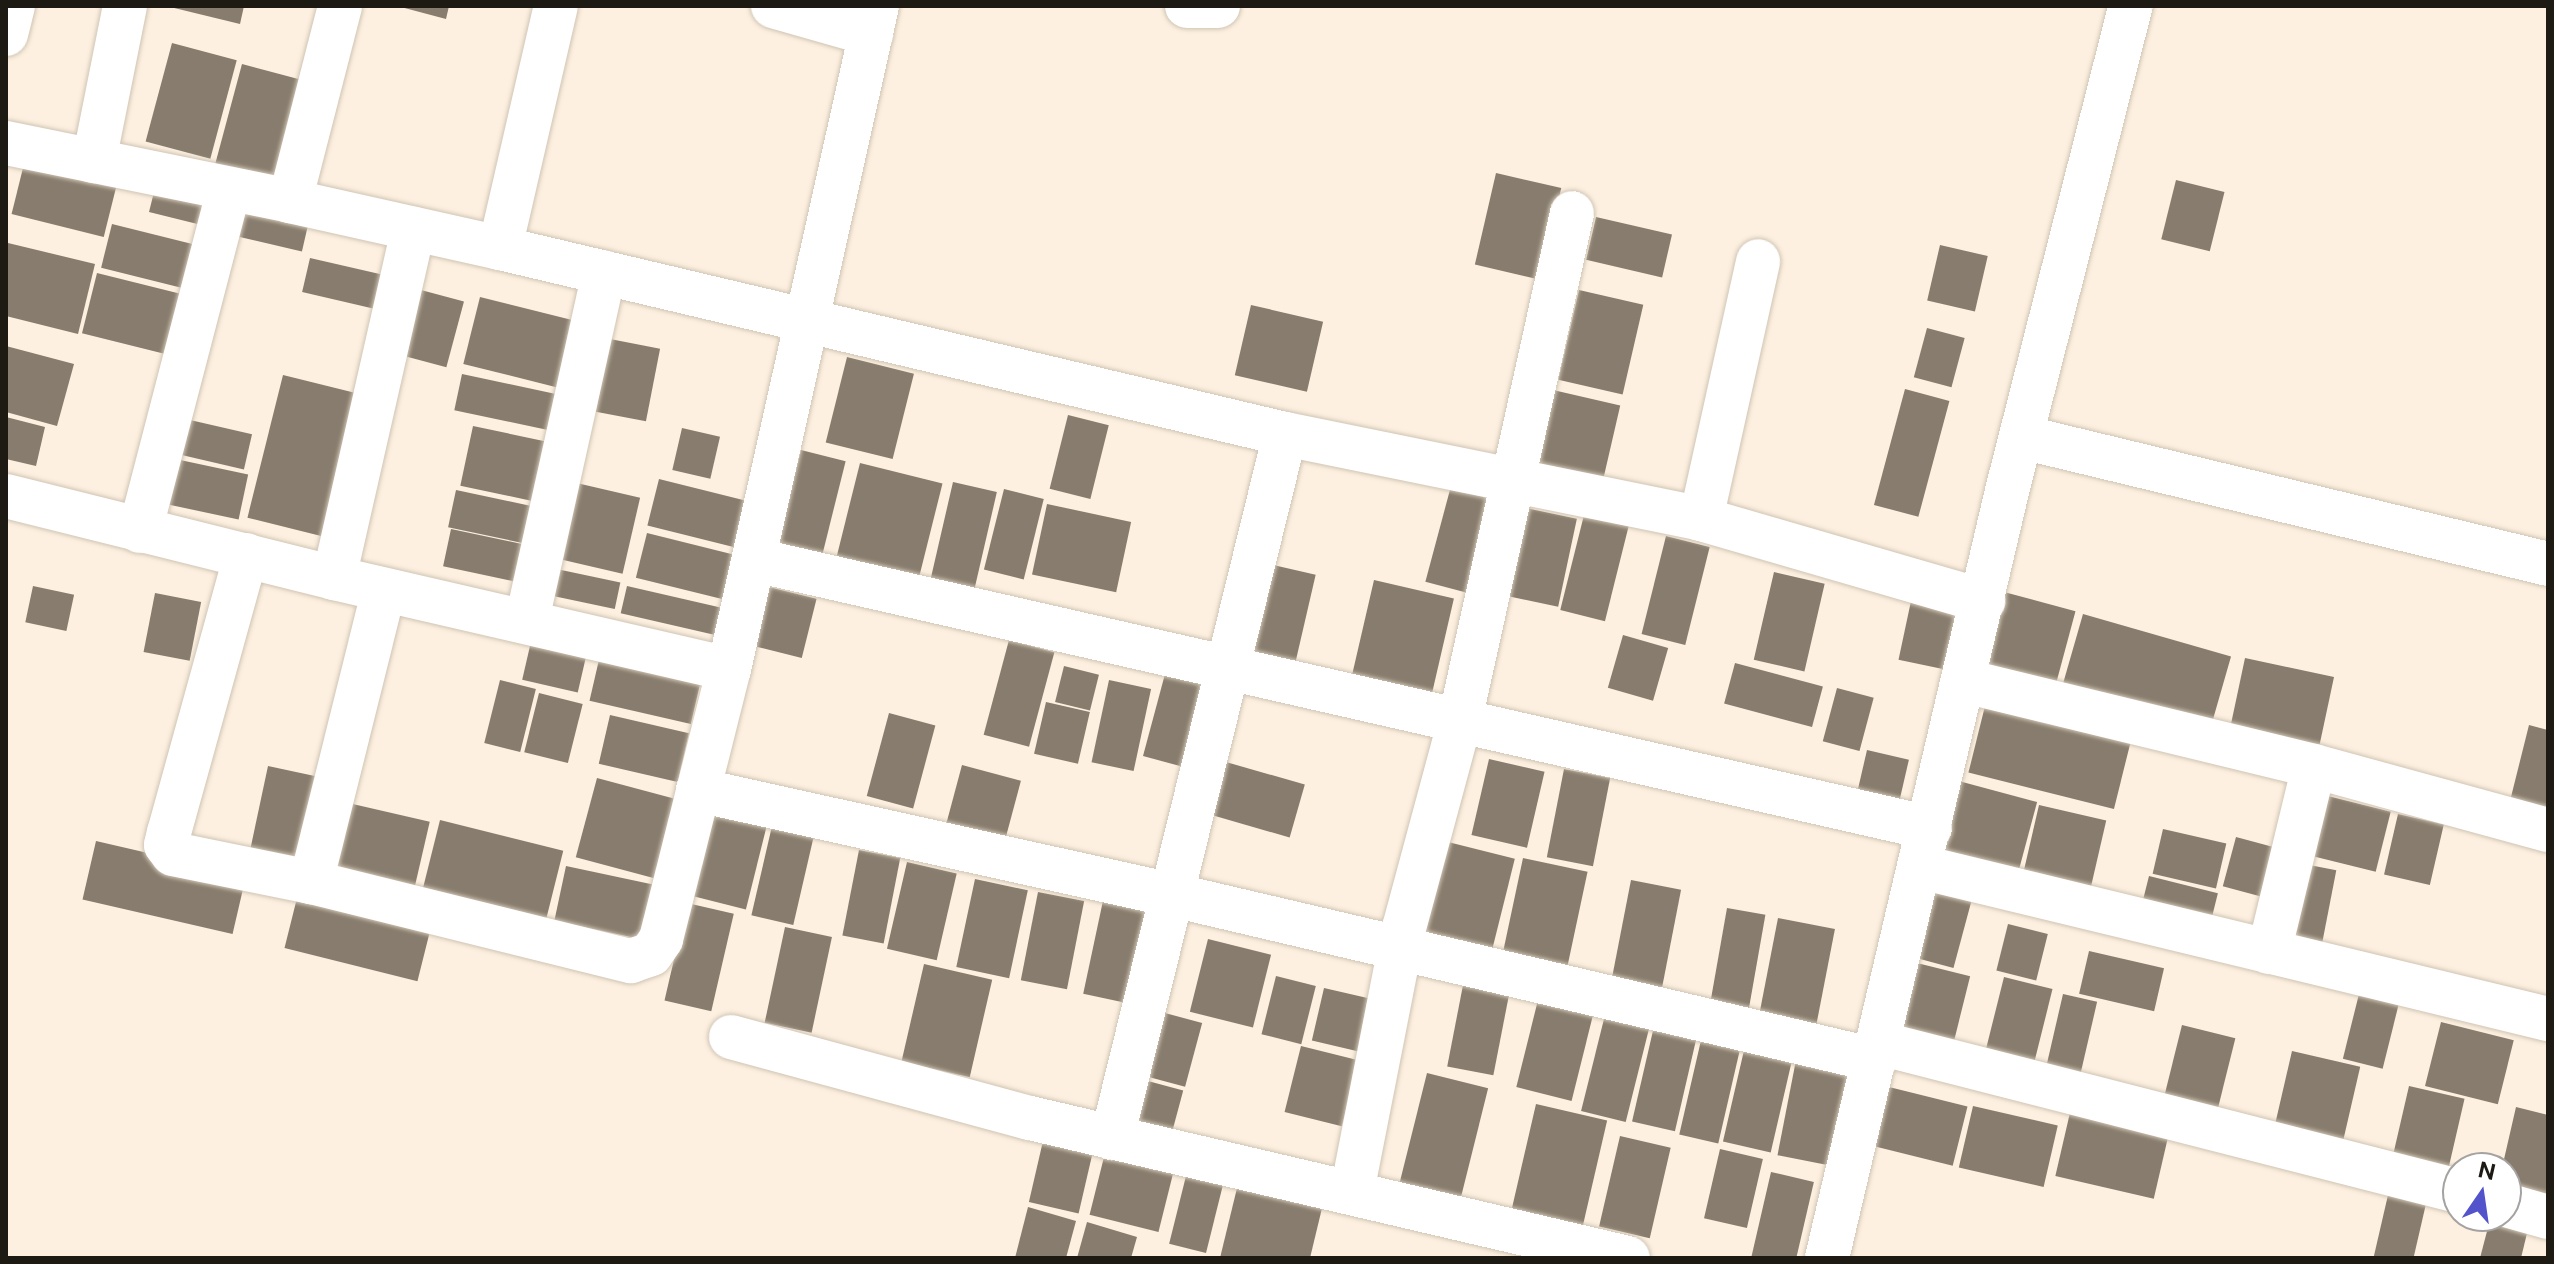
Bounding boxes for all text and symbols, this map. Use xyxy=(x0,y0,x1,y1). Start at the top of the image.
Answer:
north arrow xyxy=(2442,1152,2522,1232)
text: N xyxy=(2476,1156,2498,1185)

